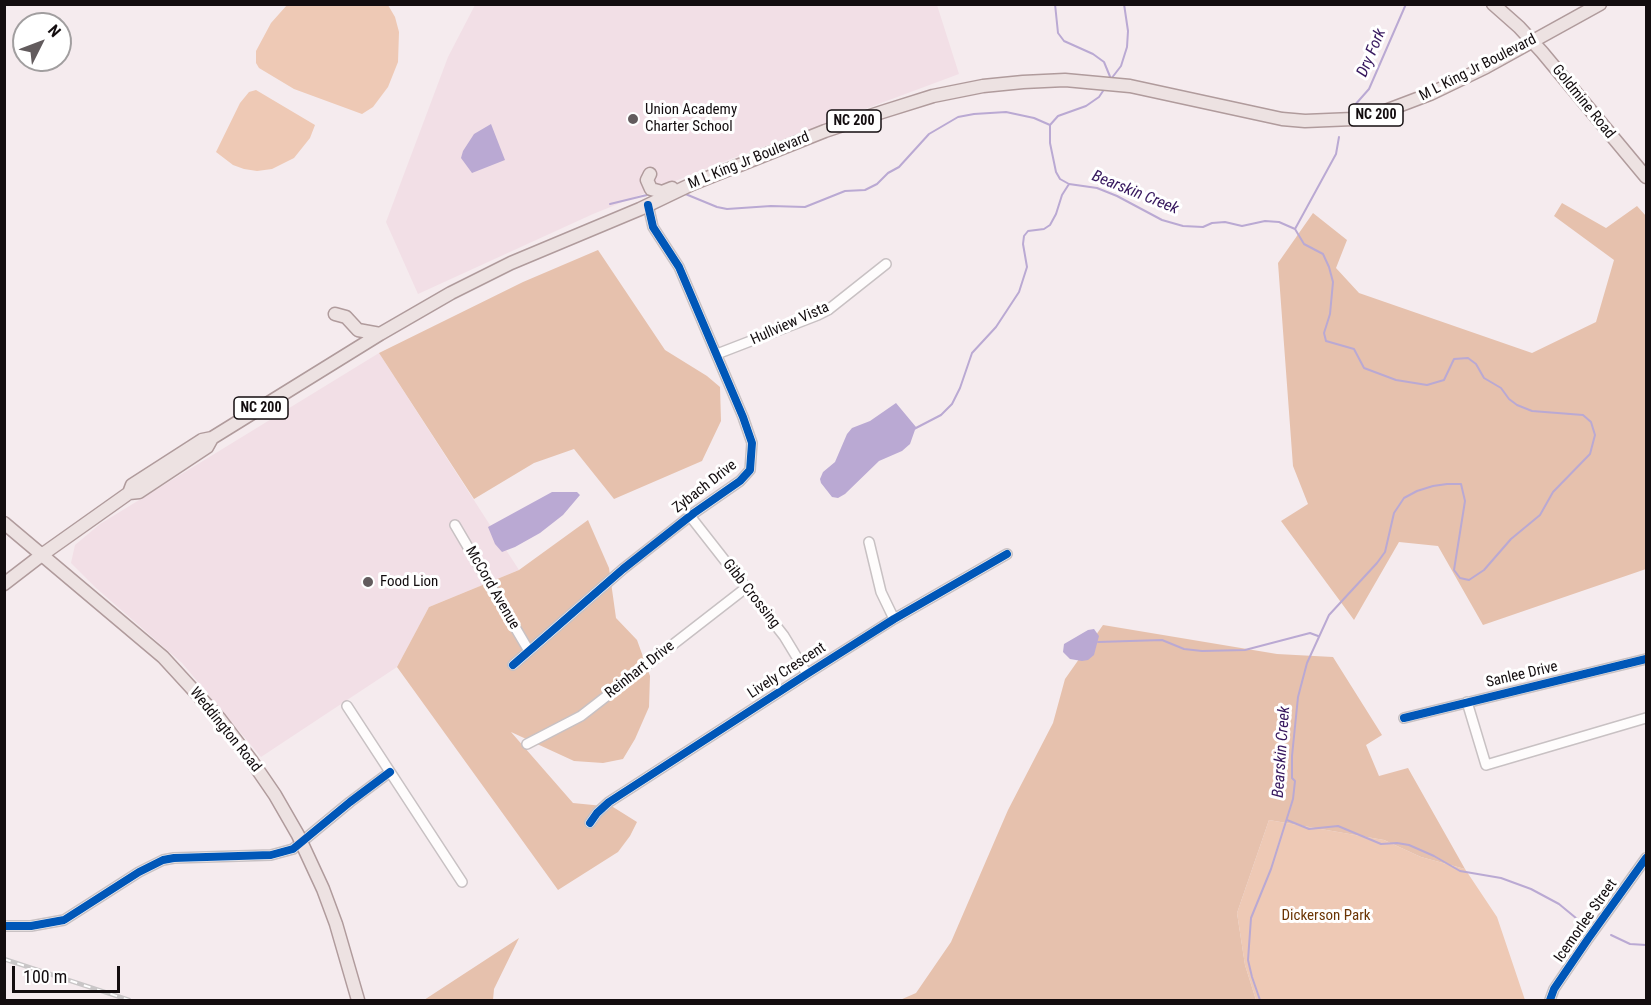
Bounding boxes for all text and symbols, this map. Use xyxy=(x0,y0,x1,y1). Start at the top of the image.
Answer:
north arrow xyxy=(12,12,72,72)
text: N xyxy=(44,21,65,41)
water label: Dry Fork xyxy=(1353,26,1391,80)
street label: M L King Jr Boulevard xyxy=(1416,31,1540,105)
street label: Goldmine Road xyxy=(1548,61,1618,143)
place label: Union Academy Charter School xyxy=(645,101,737,136)
road number: NC 200 xyxy=(1349,104,1403,126)
road number: NC 200 xyxy=(827,110,881,132)
marker: Union Academy Charter School xyxy=(626,112,640,126)
street label: M L King Jr Boulevard xyxy=(686,128,812,194)
water label: Bearskin Creek xyxy=(1089,167,1181,219)
street label: Hullview Vista xyxy=(748,299,832,349)
road number: NC 200 xyxy=(234,397,288,419)
street label: Zybach Drive xyxy=(670,457,740,517)
street label: McCord Avenue xyxy=(461,543,523,633)
street label: Gibb Crossing xyxy=(718,556,784,632)
place label: Food Lion xyxy=(380,573,438,591)
marker: Food Lion xyxy=(361,575,375,589)
street label: Reinhart Drive xyxy=(602,637,678,703)
street label: Lively Crescent xyxy=(745,639,829,703)
street label: Sanlee Drive xyxy=(1484,658,1560,692)
street label: Weddington Road xyxy=(185,684,265,776)
water label: Bearskin Creek xyxy=(1269,706,1295,798)
street label: Icemorlee Street xyxy=(1551,876,1621,966)
park label: Dickerson Park xyxy=(1282,907,1370,925)
scale bar xyxy=(15,954,123,992)
text: 100 m xyxy=(23,966,67,987)

